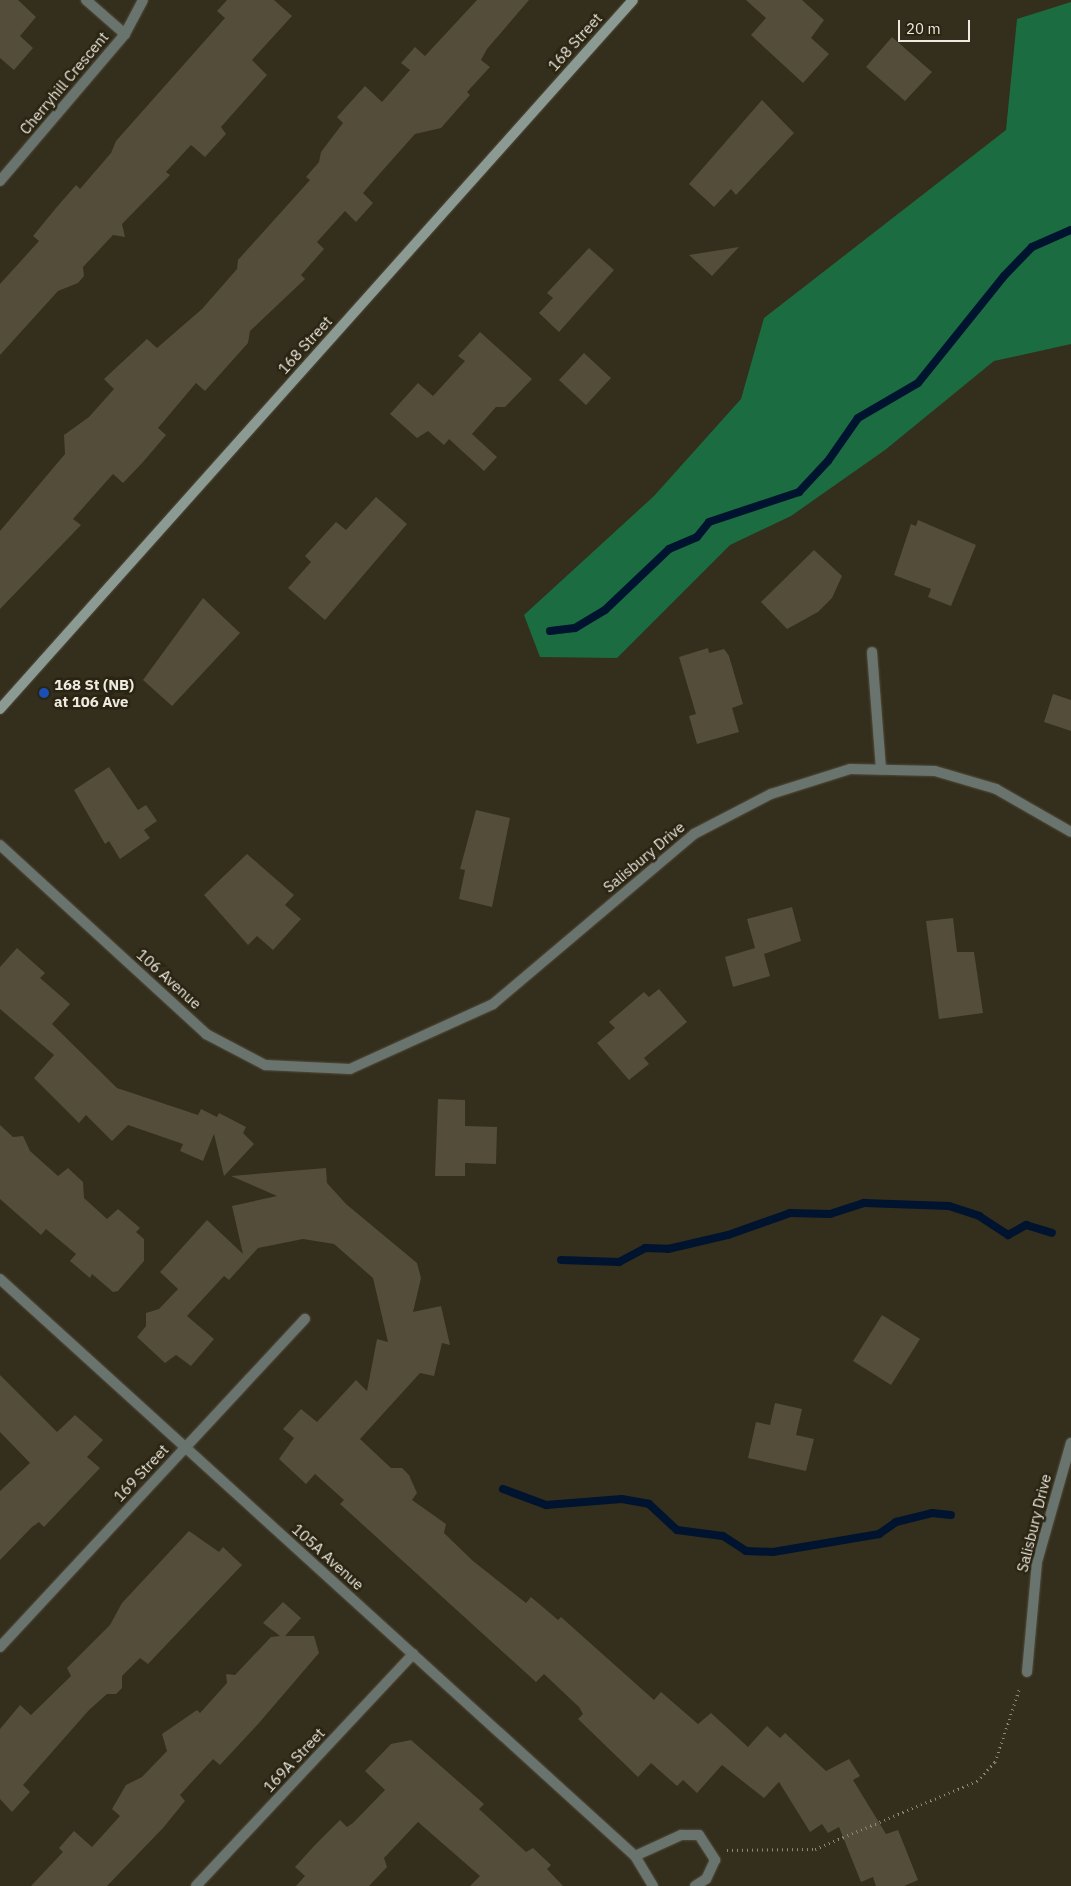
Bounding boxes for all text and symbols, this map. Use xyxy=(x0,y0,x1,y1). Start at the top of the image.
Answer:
street label: 168 Street xyxy=(544,9,606,75)
scale bar xyxy=(901,10,974,42)
text: 20 m xyxy=(906,19,941,38)
street label: Cherryhill Crescent xyxy=(16,28,112,138)
street label: 168 Street xyxy=(274,312,336,378)
place label: 168 St (NB) at 106 Ave xyxy=(54,675,134,710)
marker: 168 St (NB) at 106 Ave xyxy=(38,687,50,699)
street label: Salisbury Drive xyxy=(600,818,688,896)
street label: 106 Avenue xyxy=(133,945,205,1013)
street label: 169 Street xyxy=(110,1441,172,1505)
street label: Salisbury Drive xyxy=(1013,1472,1055,1574)
street label: 105A Avenue xyxy=(288,1520,368,1594)
street label: 169A Street xyxy=(260,1724,328,1796)

